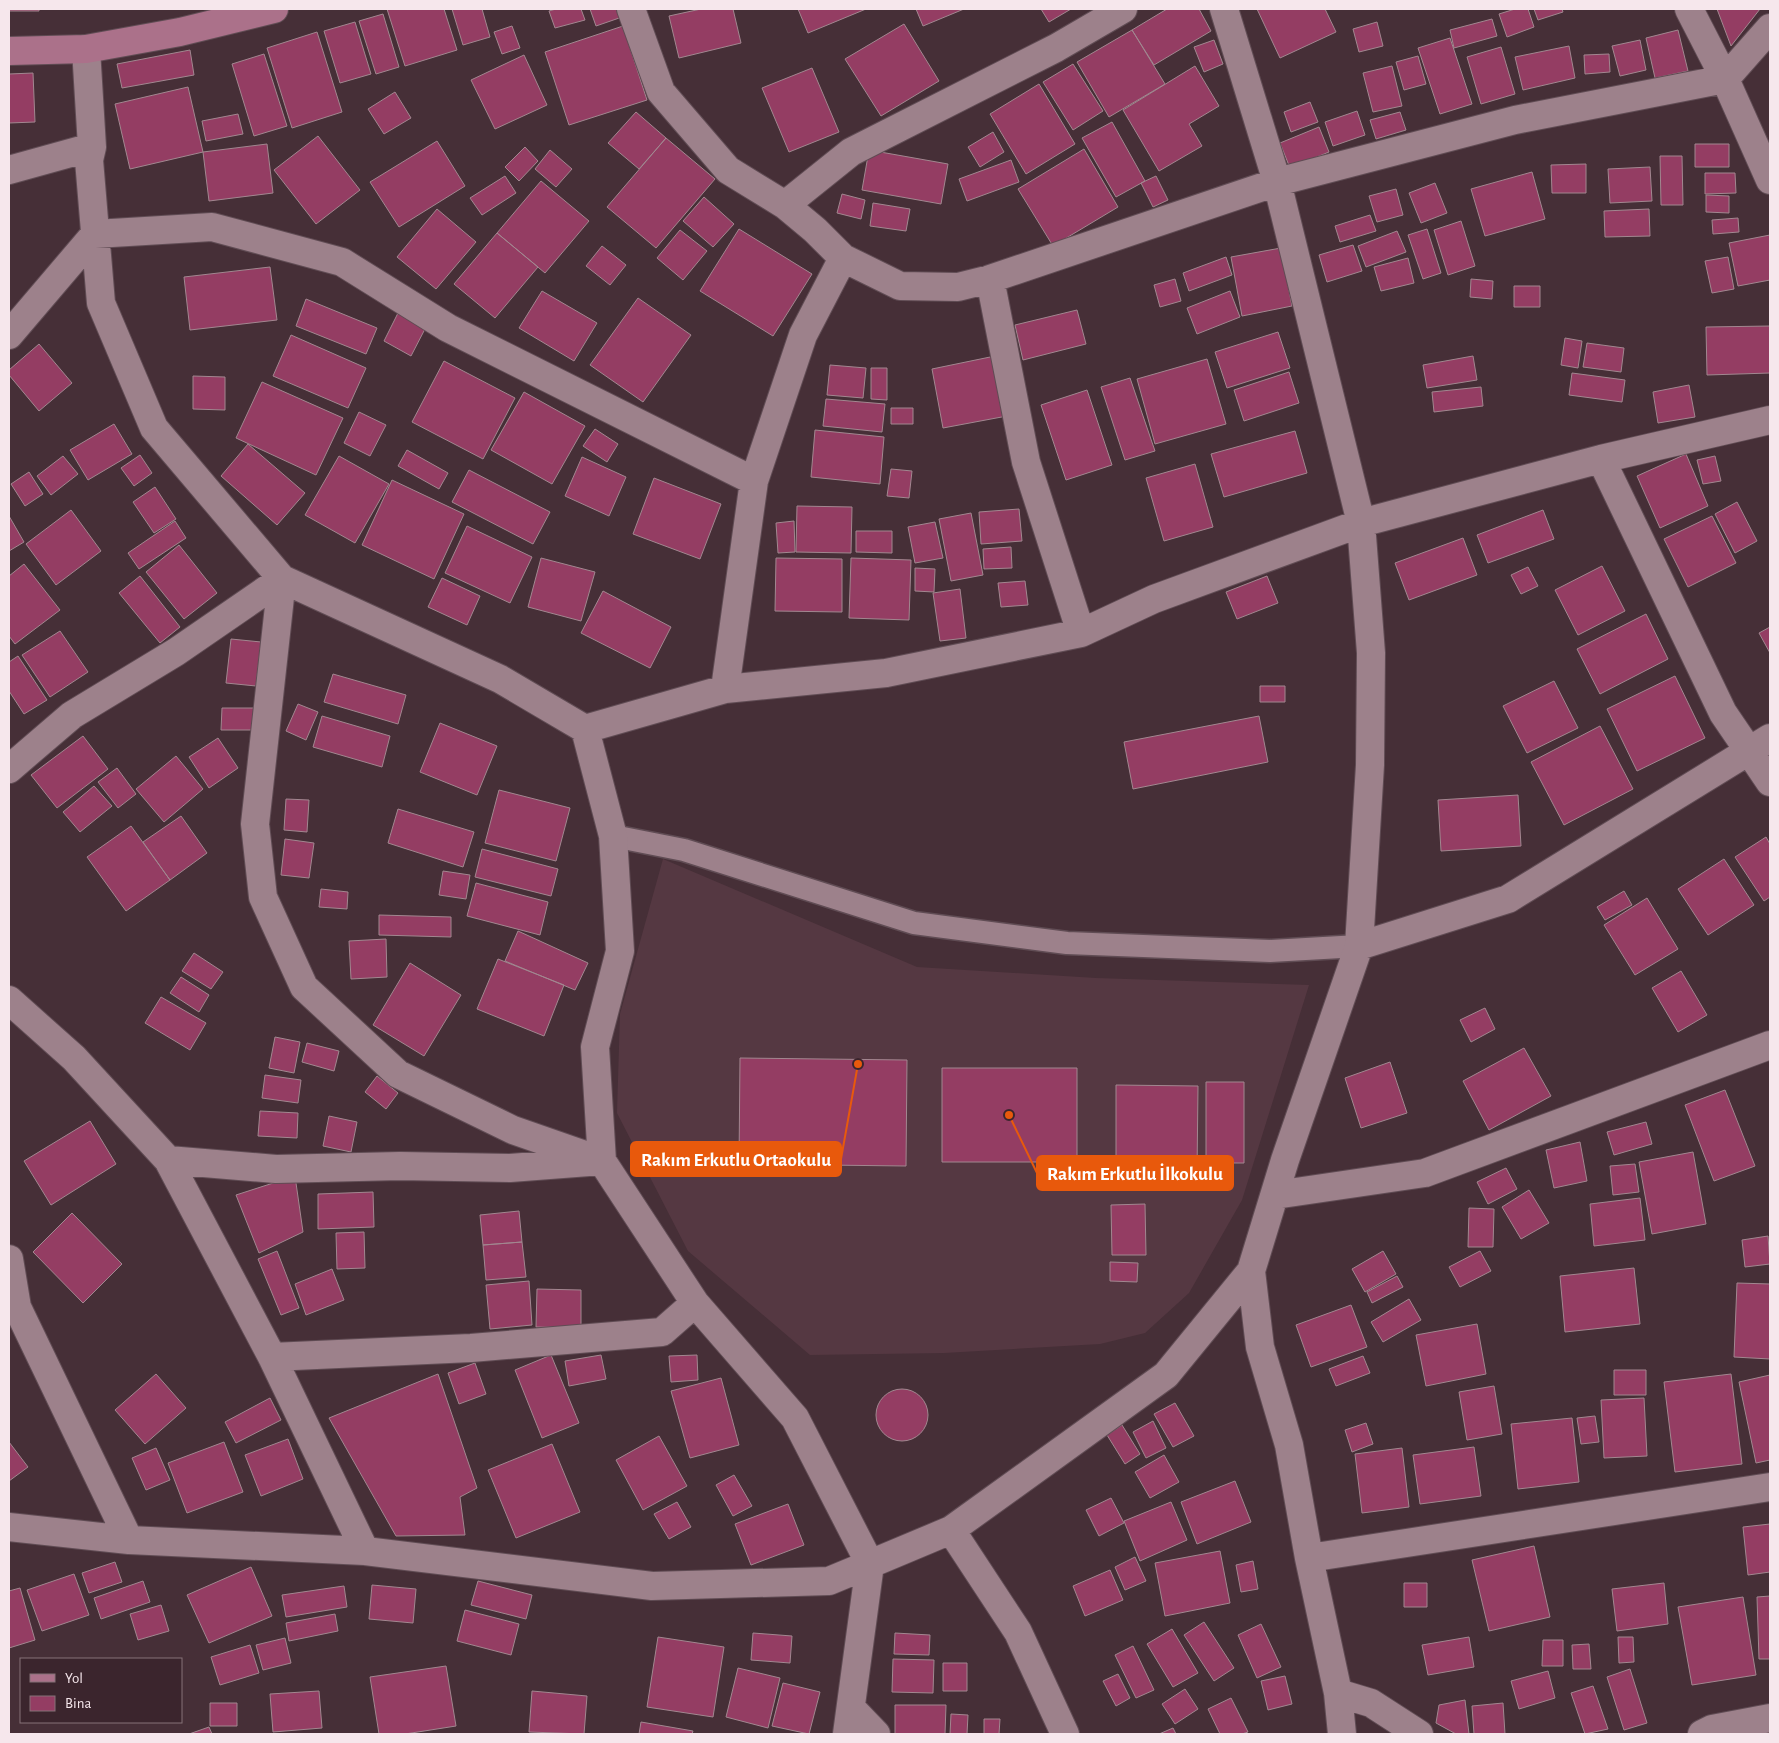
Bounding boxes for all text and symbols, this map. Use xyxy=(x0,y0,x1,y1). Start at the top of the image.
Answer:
callout: Rakım Erkutlu Ortaokulu xyxy=(631,1142,841,1176)
text: Rakım Erkutlu Ortaokulu xyxy=(641,1151,831,1170)
callout: Rakım Erkutlu İlkokulu xyxy=(1037,1156,1233,1190)
text: Rakım Erkutlu İlkokulu xyxy=(1047,1163,1223,1184)
legend xyxy=(20,1658,182,1723)
text: Yol xyxy=(65,1671,83,1686)
text: Bina xyxy=(65,1696,91,1711)

